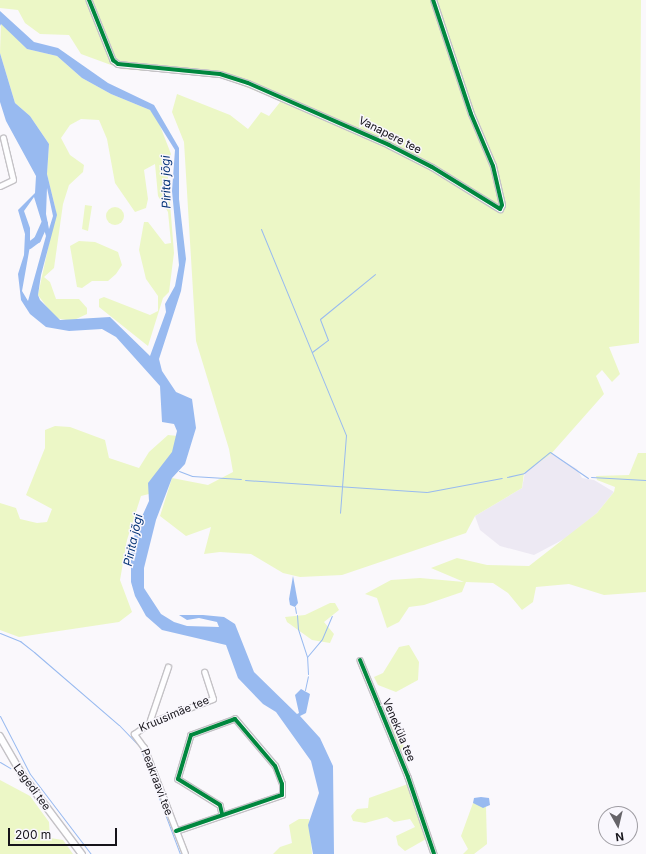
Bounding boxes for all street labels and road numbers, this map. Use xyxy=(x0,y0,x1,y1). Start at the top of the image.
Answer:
street label: Vanapere tee xyxy=(356,113,424,157)
street label: Kruusimäe tee xyxy=(137,693,211,735)
street label: Veneküla tee xyxy=(380,697,418,763)
street label: Peakraavi tee xyxy=(138,747,176,817)
street label: Lagedi tee xyxy=(11,761,53,813)

